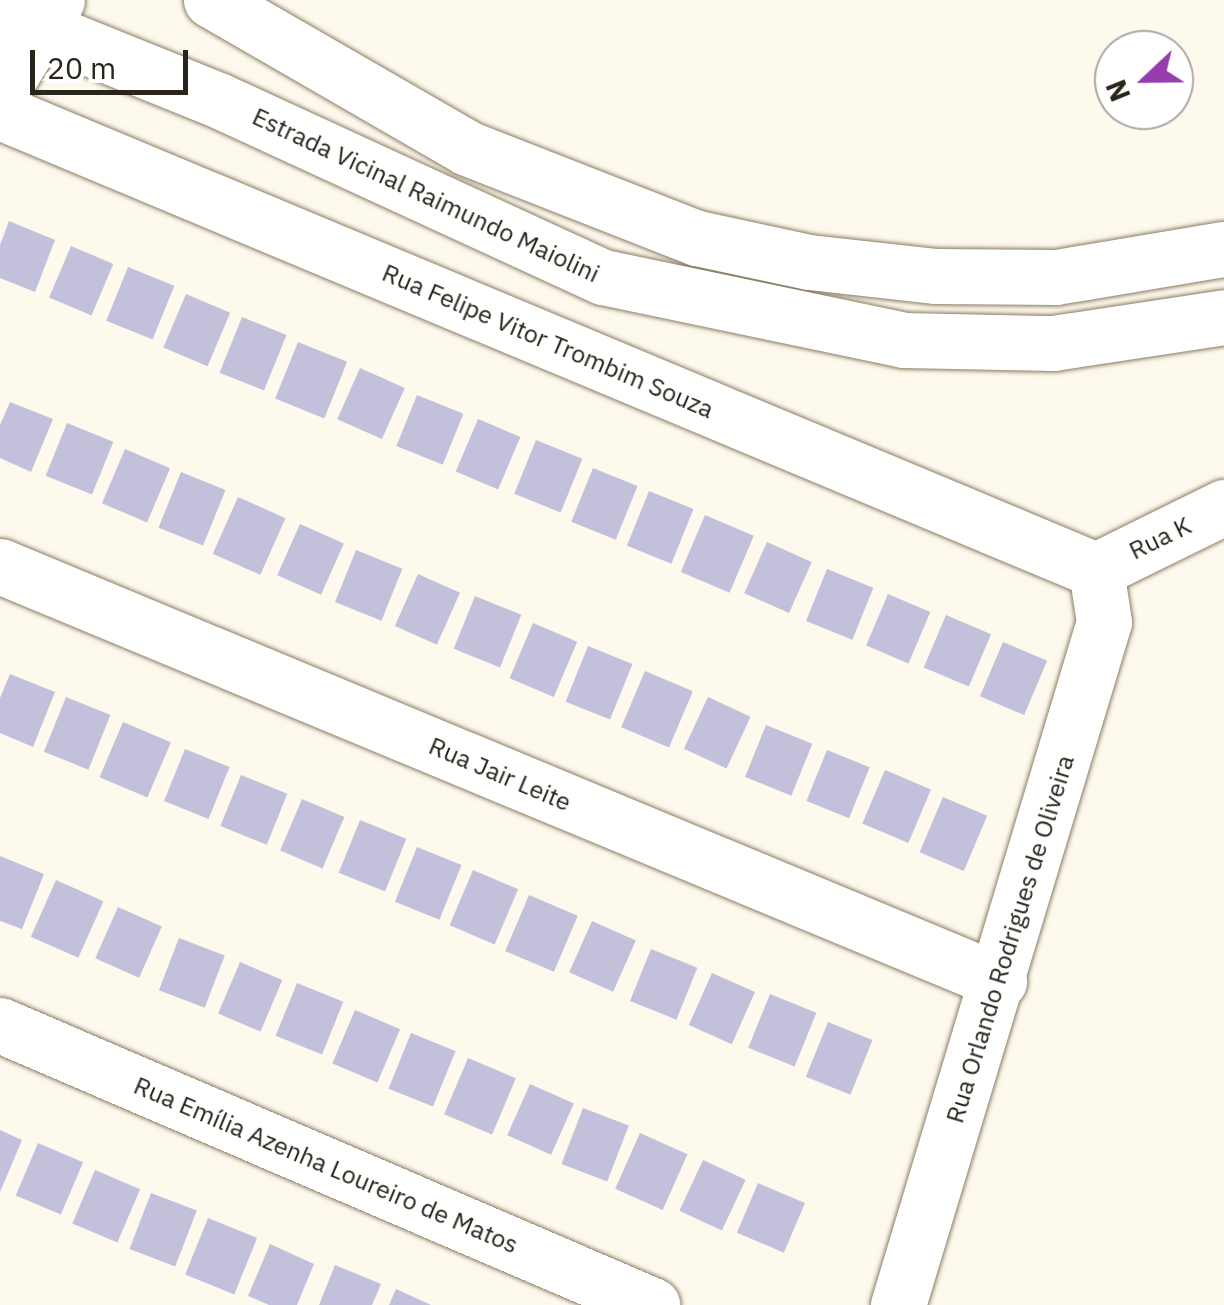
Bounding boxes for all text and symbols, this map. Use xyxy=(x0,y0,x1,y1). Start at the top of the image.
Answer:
scale bar xyxy=(35,30,192,92)
north arrow xyxy=(1094,30,1194,130)
text: 20 m xyxy=(47,48,116,87)
text: N xyxy=(1097,74,1139,107)
street label: Estrada Vicinal Raimundo Maiolini xyxy=(248,101,604,289)
street label: Rua Felipe Vitor Trombim Souza xyxy=(378,257,718,425)
street label: Rua K xyxy=(1124,510,1196,566)
street label: Rua Jair Leite xyxy=(424,731,576,817)
street label: Rua Orlando Rodrigues de Oliveira xyxy=(940,751,1080,1127)
street label: Rua Emília Azenha Loureiro de Matos xyxy=(129,1070,523,1260)

